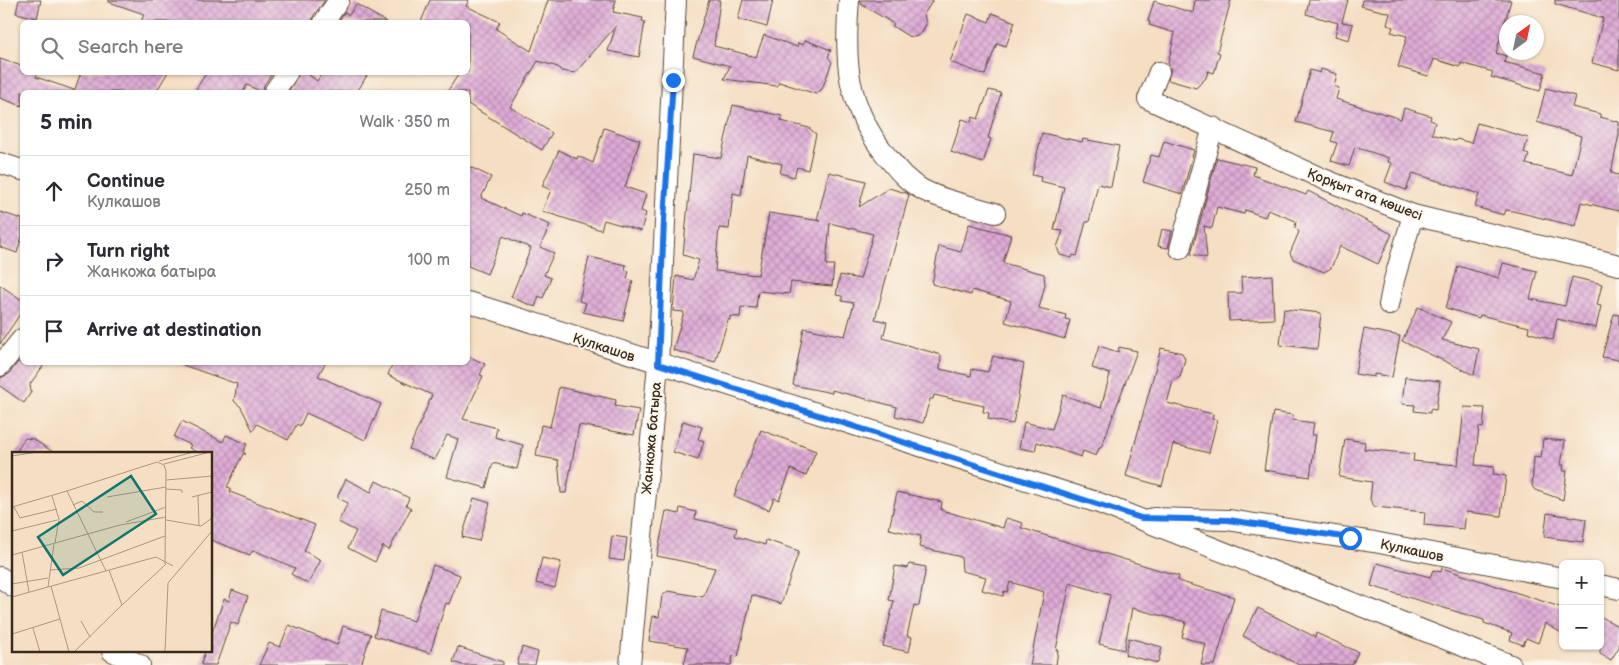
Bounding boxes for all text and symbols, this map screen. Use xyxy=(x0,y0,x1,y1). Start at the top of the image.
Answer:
north arrow xyxy=(1499,15,1544,60)
search box xyxy=(20,20,470,75)
icon: search xyxy=(38,34,66,62)
text: Search here xyxy=(78,36,183,59)
route end xyxy=(662,69,685,92)
text: 5 min xyxy=(40,110,93,135)
text: Walk · 350 m xyxy=(359,113,450,132)
street label: Қорқыт ата көшесі xyxy=(1305,165,1425,224)
text: Continue xyxy=(87,170,165,193)
icon: ahead xyxy=(40,177,68,205)
text: 250 m xyxy=(404,181,450,200)
text: Кулкашов xyxy=(87,193,161,212)
text: Turn right xyxy=(87,240,170,263)
icon: right xyxy=(40,247,68,275)
text: 100 m xyxy=(407,251,450,270)
text: Жанкожа батыра xyxy=(87,263,216,282)
icon: arrive xyxy=(40,317,68,345)
text: Arrive at destination xyxy=(87,319,262,342)
street label: Кулкашов xyxy=(571,329,638,366)
street label: Жанкожа батыра xyxy=(638,380,665,495)
inset map xyxy=(12,452,212,652)
route start xyxy=(1339,527,1362,550)
street label: Кулкашов xyxy=(1379,535,1446,566)
map controls xyxy=(1559,560,1604,650)
button: + xyxy=(1559,560,1604,605)
button: − xyxy=(1559,605,1604,650)

